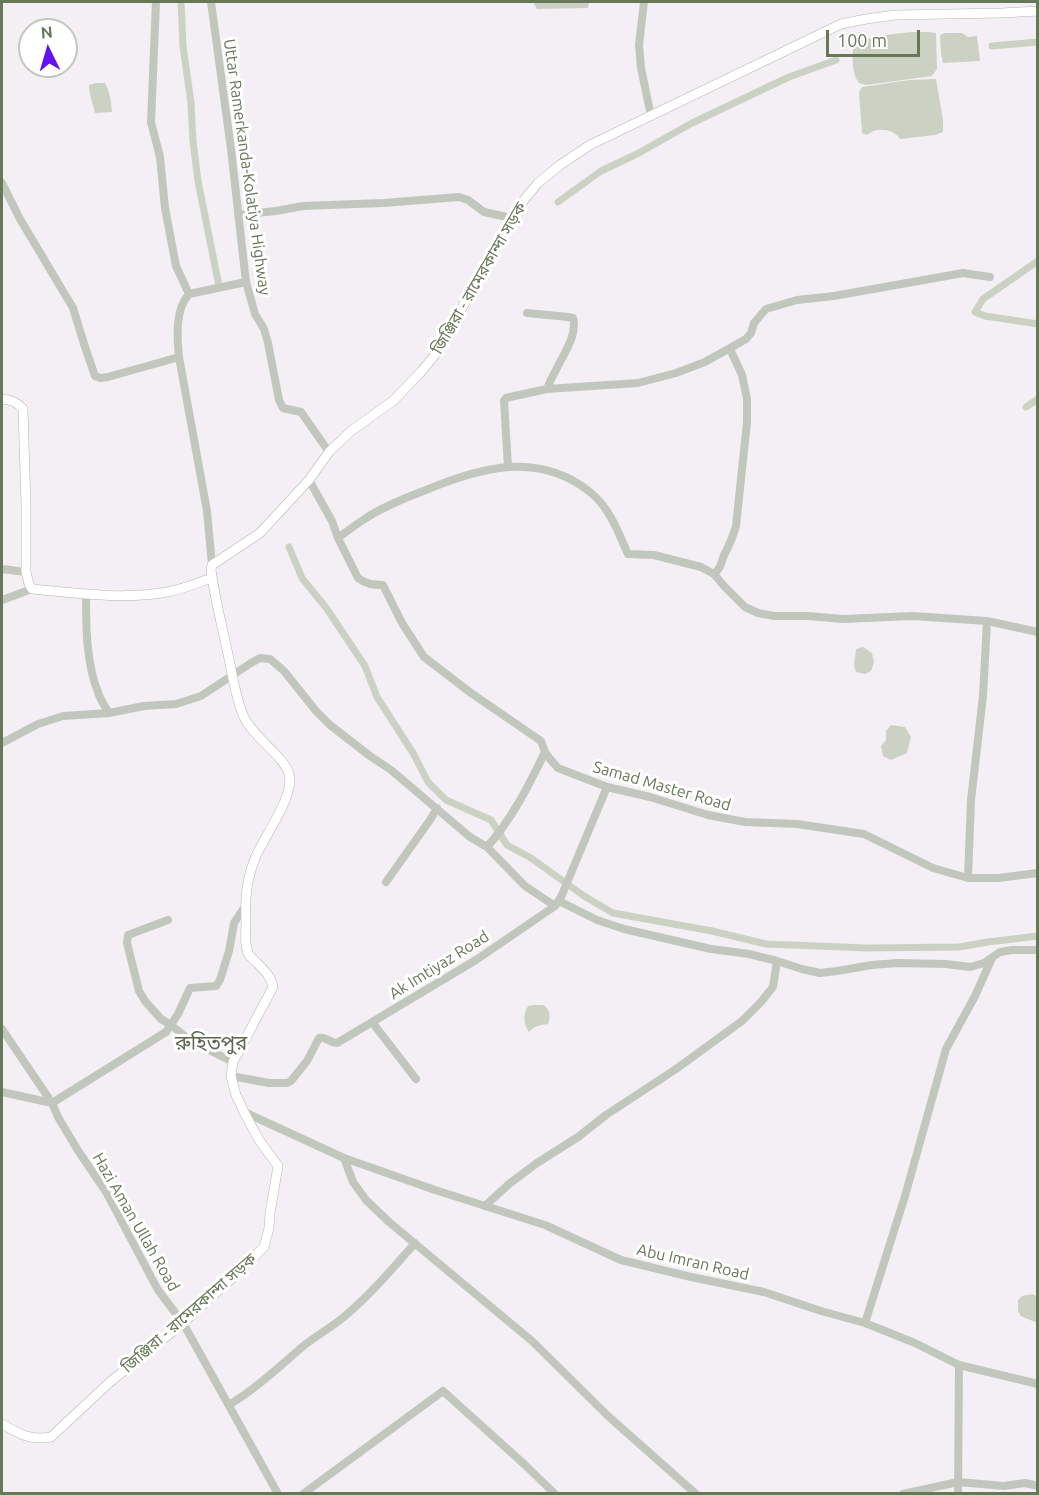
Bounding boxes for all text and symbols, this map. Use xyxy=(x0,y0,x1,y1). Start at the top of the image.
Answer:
north arrow xyxy=(18,18,78,78)
scale bar xyxy=(829,18,924,56)
text: N xyxy=(40,23,53,42)
text: 100 m xyxy=(837,30,887,50)
street label: Uttar Ramerkanda-Kolatiya Highway xyxy=(219,38,275,296)
street label: জিঞ্জিরা - রামেরকান্দা সড়ক xyxy=(428,199,530,357)
street label: Samad Master Road xyxy=(591,757,733,815)
street label: Ak Imtiyaz Road xyxy=(386,927,492,1003)
district label: রুহিতপুর xyxy=(175,1031,247,1055)
street label: Hazi Aman Ullah Road xyxy=(88,1149,184,1295)
street label: Abu Imran Road xyxy=(635,1240,751,1284)
street label: জিঞ্জিরা - রামেরকান্দা সড়ক xyxy=(118,1249,260,1377)

